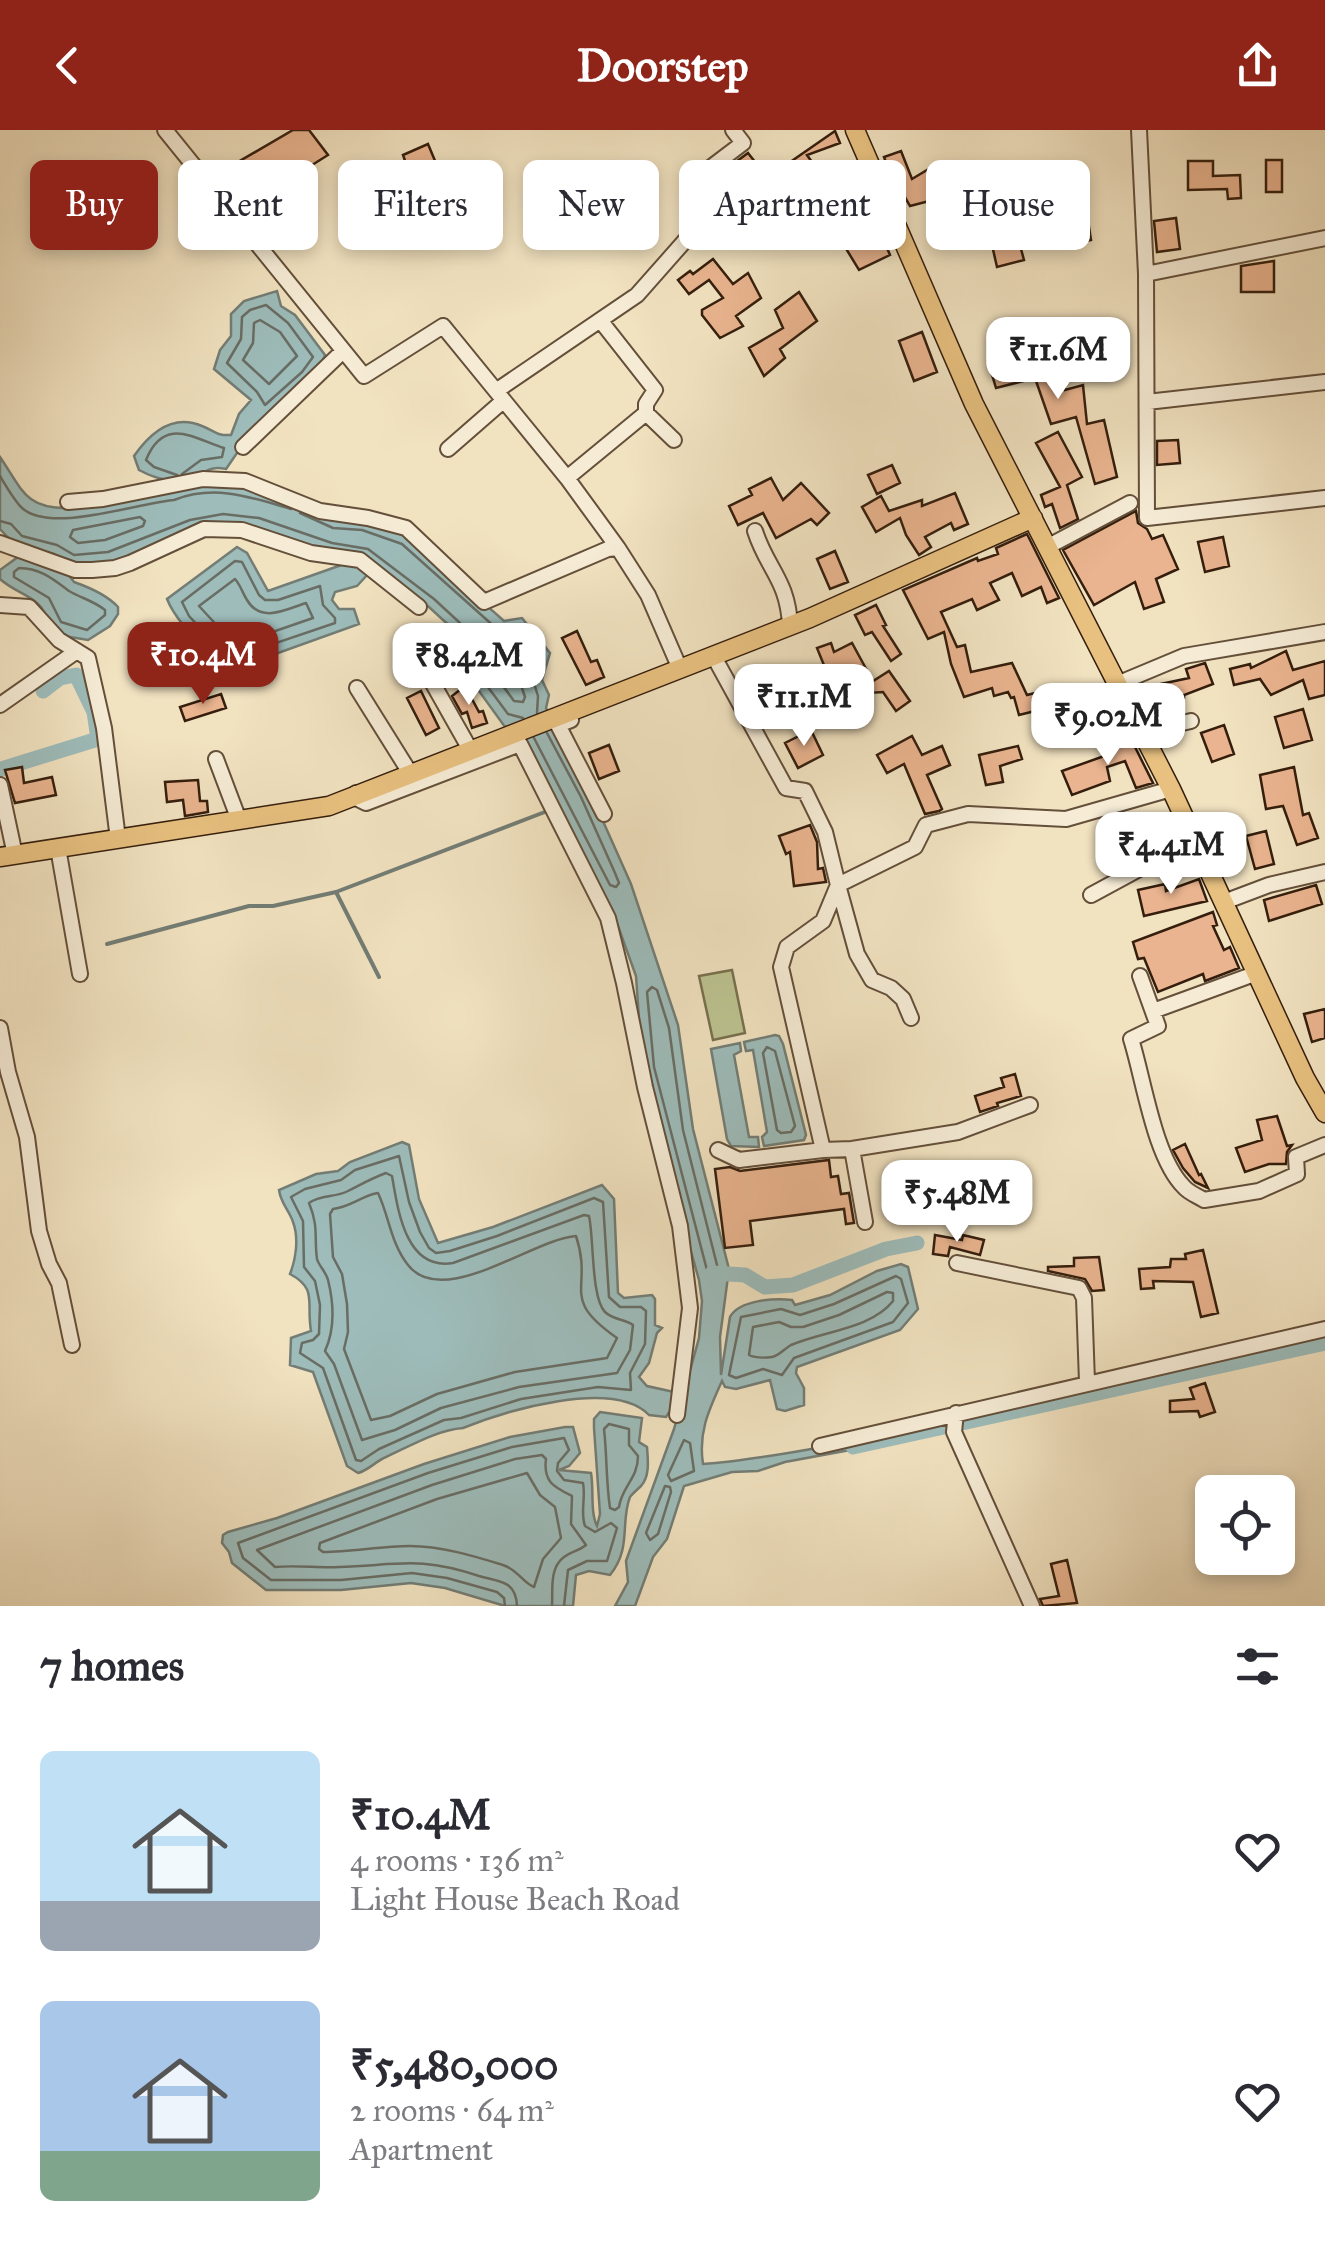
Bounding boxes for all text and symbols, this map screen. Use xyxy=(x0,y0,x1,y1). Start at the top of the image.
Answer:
icon: back xyxy=(40,38,95,93)
text: Doorstep xyxy=(577,38,748,93)
icon: share xyxy=(1230,38,1285,93)
chip: Buy xyxy=(30,160,158,250)
chip: Rent xyxy=(178,160,318,250)
chip: Filters xyxy=(338,160,503,250)
chip: New xyxy=(523,160,659,250)
chip: Apartment xyxy=(679,160,906,250)
chip: House xyxy=(926,160,1090,250)
pin: ₹11.6M xyxy=(977,317,1139,402)
text: ₹11.6M xyxy=(1008,330,1108,369)
pin: ₹10.4M xyxy=(122,622,284,707)
pin: ₹8.42M xyxy=(388,623,550,708)
text: ₹10.4M xyxy=(149,635,257,674)
text: ₹8.42M xyxy=(415,636,523,675)
pin: ₹11.1M xyxy=(723,664,885,749)
text: ₹11.1M xyxy=(756,677,852,716)
pin: ₹9.02M xyxy=(1027,683,1189,768)
text: ₹9.02M xyxy=(1053,696,1163,735)
pin: ₹4.41M xyxy=(1090,812,1252,897)
text: ₹4.41M xyxy=(1117,825,1225,864)
pin: ₹5.48M xyxy=(876,1160,1038,1245)
text: ₹5.48M xyxy=(903,1173,1011,1212)
map controls xyxy=(1195,1475,1295,1575)
button: locate xyxy=(1195,1475,1295,1575)
icon: filters xyxy=(1230,1639,1285,1694)
text: 7 homes xyxy=(40,1640,184,1692)
text: ₹10.4M xyxy=(350,1789,491,1841)
icon: home xyxy=(120,1791,240,1911)
icon: heart xyxy=(1230,1824,1285,1879)
text: 4 rooms · 136 m² xyxy=(350,1841,563,1880)
text: Light House Beach Road xyxy=(350,1880,680,1919)
text: ₹5,480,000 xyxy=(350,2039,558,2091)
icon: home xyxy=(120,2041,240,2161)
icon: heart xyxy=(1230,2074,1285,2129)
text: 2 rooms · 64 m² xyxy=(350,2091,554,2130)
text: Apartment xyxy=(350,2130,493,2169)

